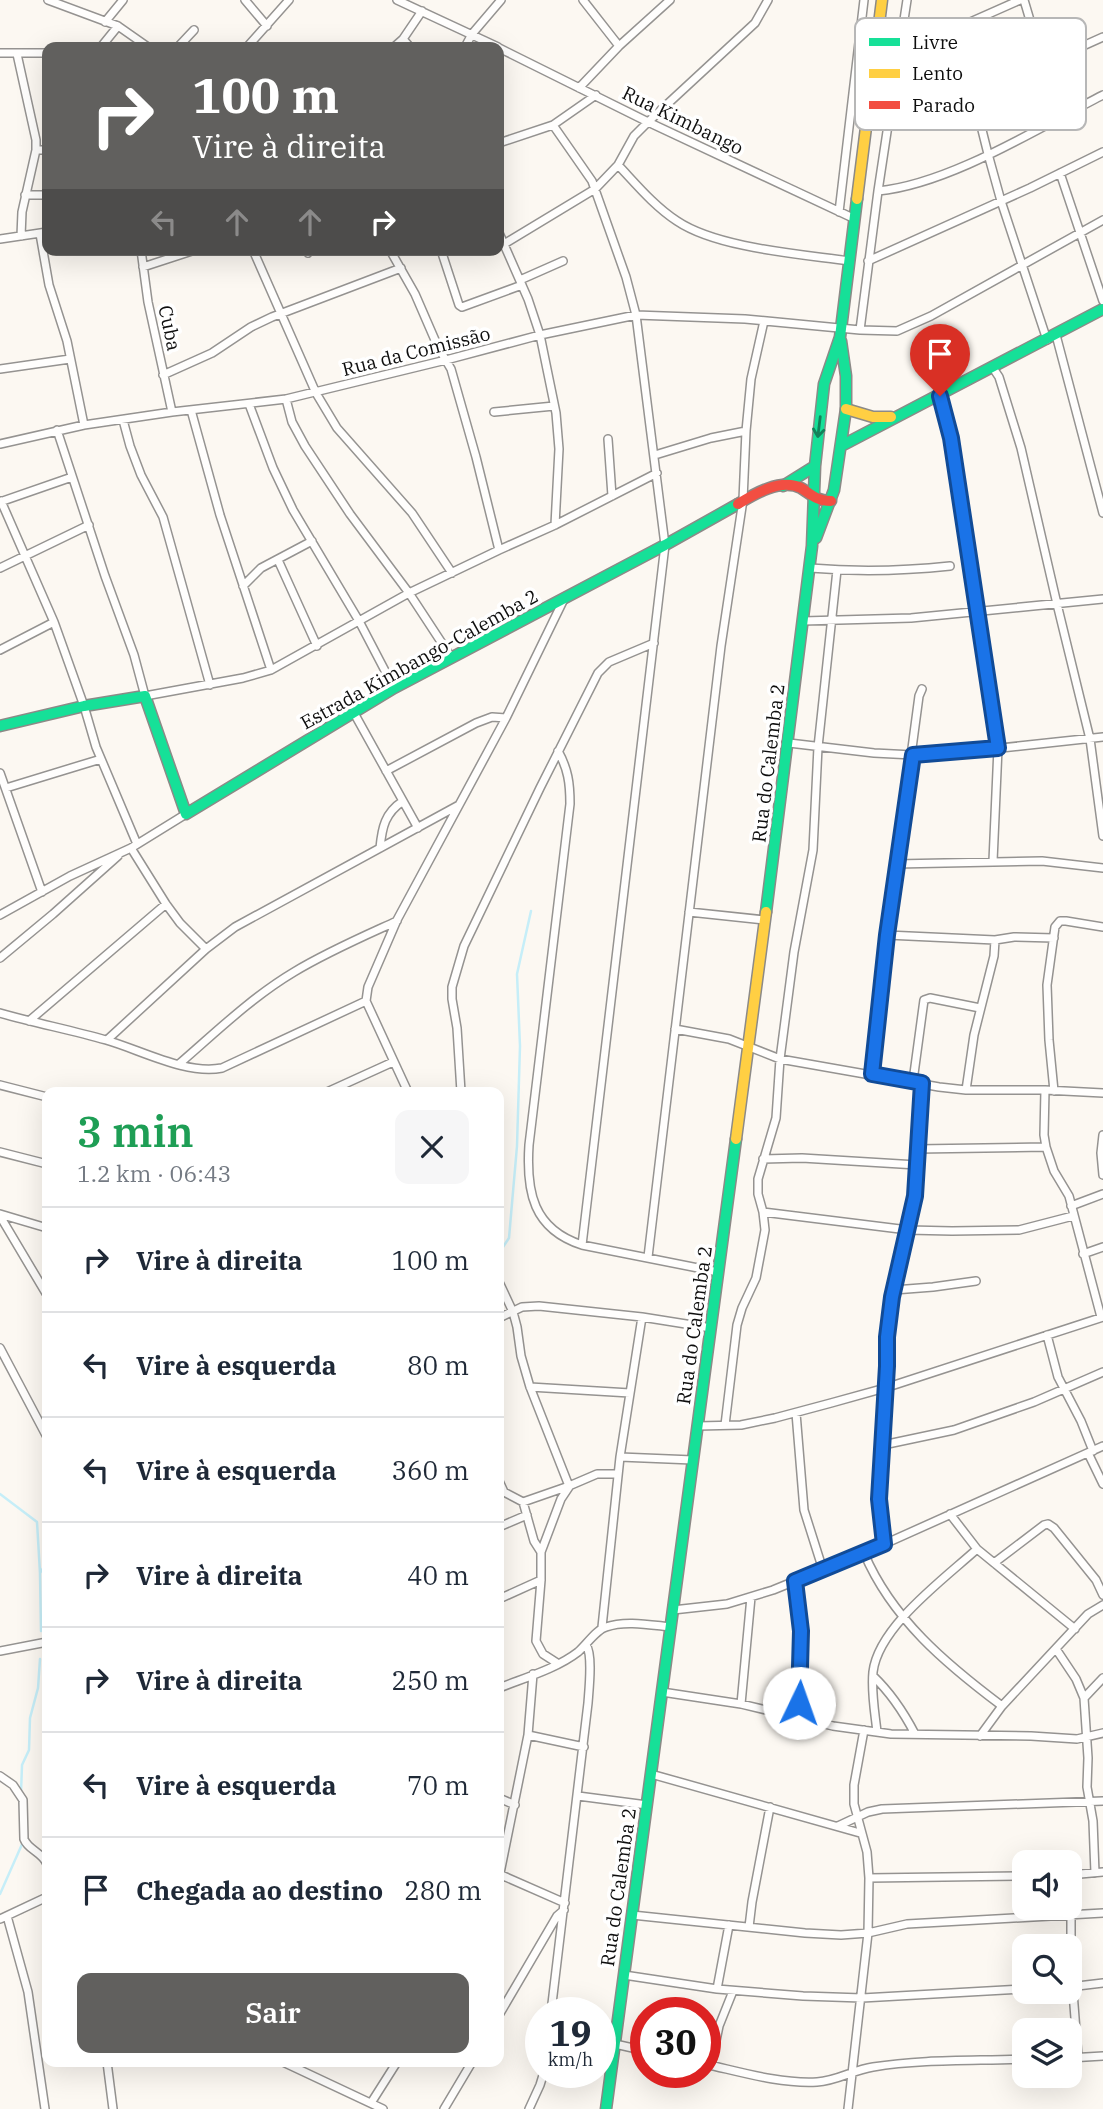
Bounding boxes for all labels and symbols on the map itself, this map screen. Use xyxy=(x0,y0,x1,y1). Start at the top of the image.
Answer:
legend xyxy=(855,18,1086,130)
text: Livre xyxy=(912,30,958,54)
text: Lento xyxy=(912,61,963,85)
street label: Rua Kimbango xyxy=(619,80,747,160)
text: Parado xyxy=(912,93,975,117)
street label: Cuba xyxy=(153,303,187,353)
street label: Rua da Comissão xyxy=(339,321,493,381)
pin xyxy=(910,324,970,396)
one-way arrow xyxy=(812,415,825,438)
street label: Estrada Kimbango-Calemba 2 xyxy=(296,584,542,734)
street label: Rua do Calemba 2 xyxy=(746,682,790,844)
street label: Rua do Calemba 2 xyxy=(671,1244,717,1406)
position arrow xyxy=(762,1666,836,1740)
street label: Rua do Calemba 2 xyxy=(595,1806,641,1968)
speed limit sign: 30 xyxy=(630,1997,721,2088)

